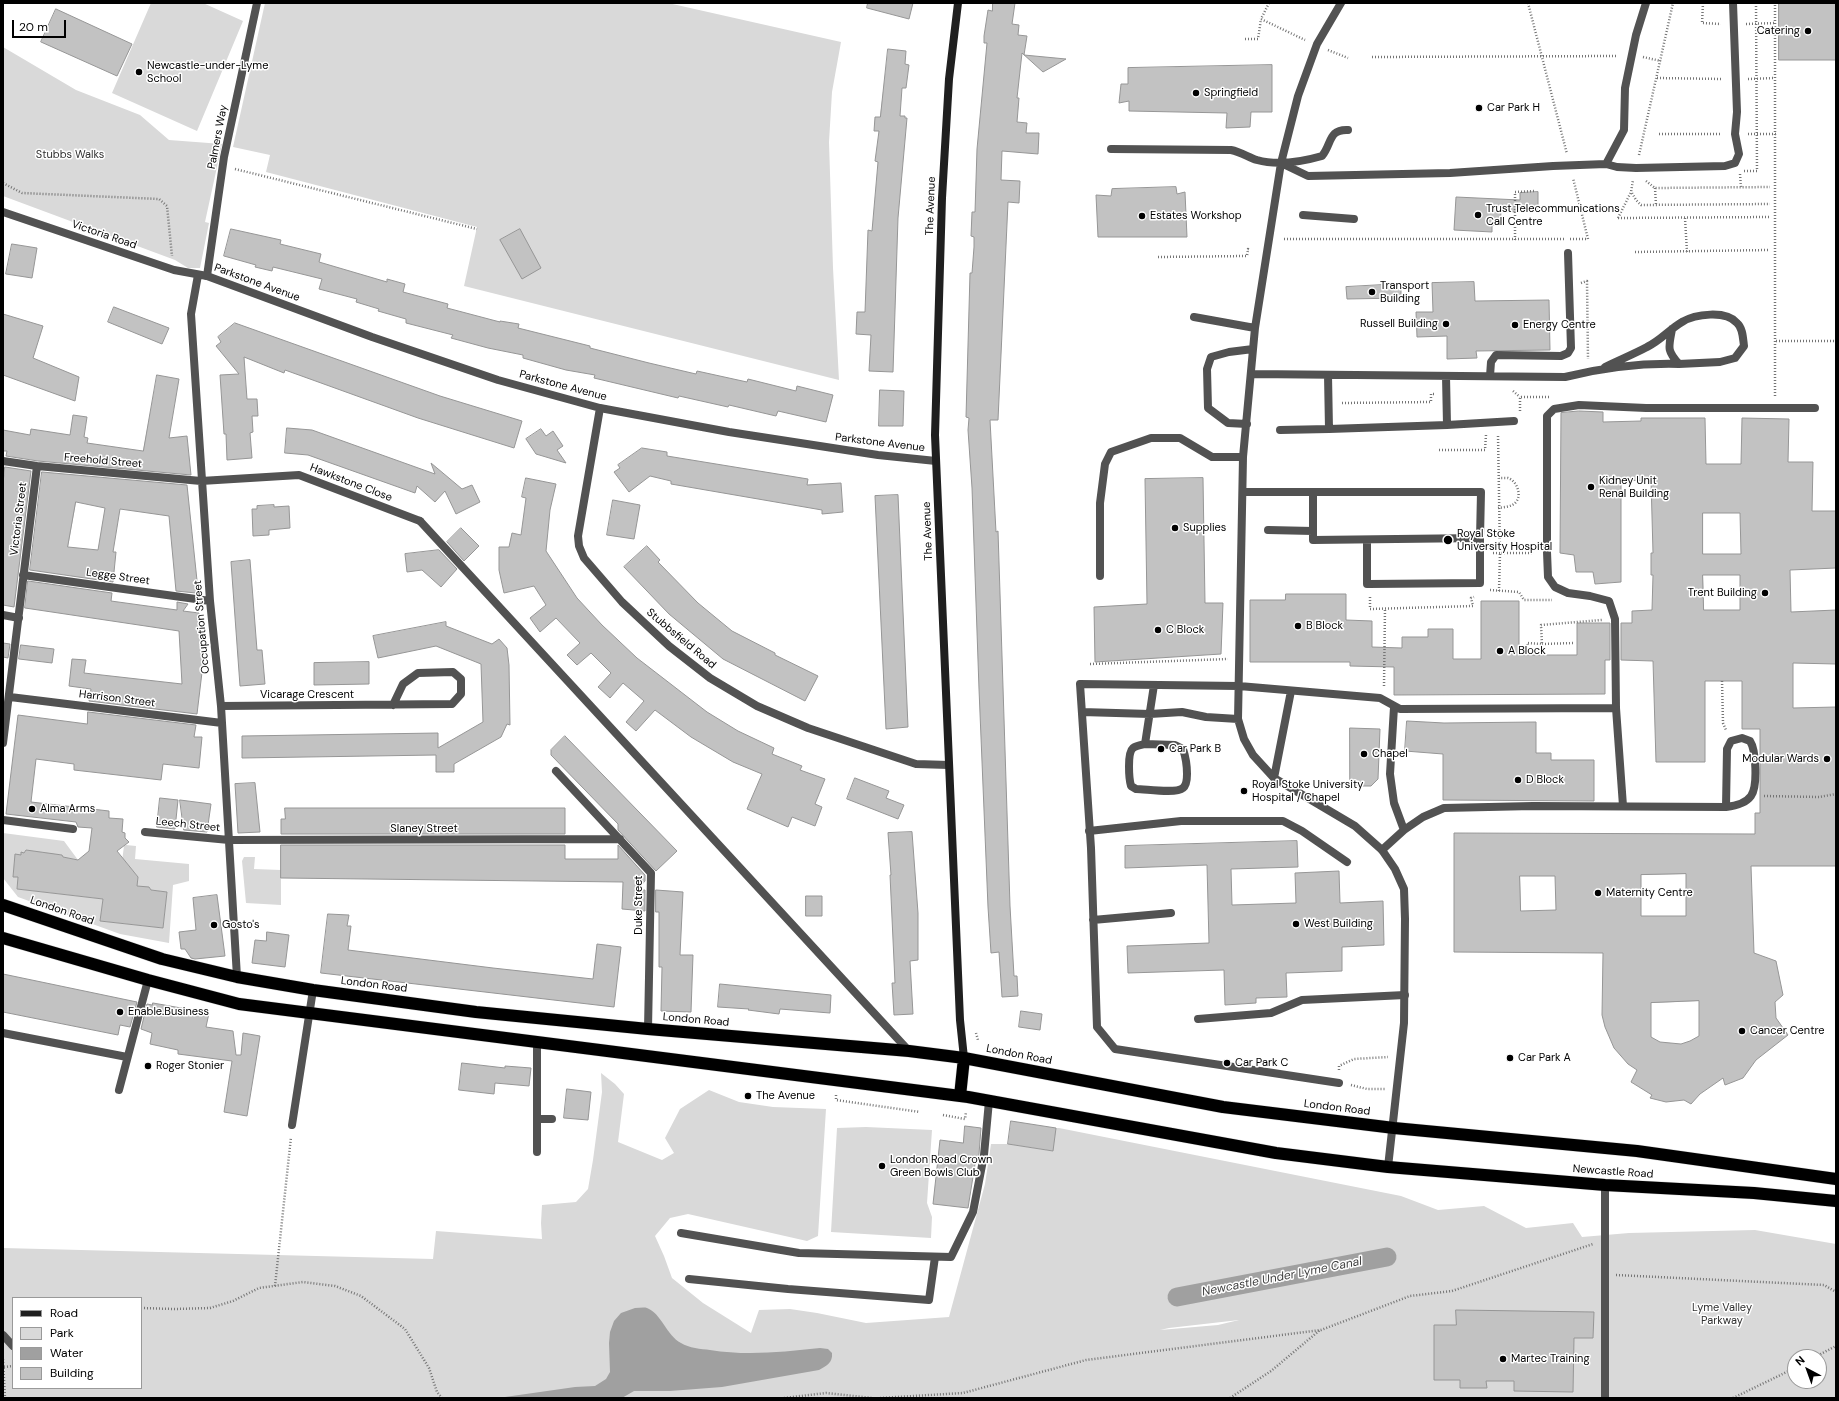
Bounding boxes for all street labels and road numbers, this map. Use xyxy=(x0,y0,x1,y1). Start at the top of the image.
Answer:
street label: Palmers Way xyxy=(205,104,231,170)
street label: The Avenue xyxy=(923,176,939,236)
street label: Victoria Road xyxy=(70,218,138,252)
street label: Parkstone Avenue xyxy=(212,261,302,305)
street label: Parkstone Avenue xyxy=(518,368,608,404)
street label: Parkstone Avenue xyxy=(834,431,926,455)
street label: Freehold Street xyxy=(63,451,143,471)
street label: Hawkstone Close xyxy=(308,461,394,505)
street label: Victoria Street xyxy=(8,482,30,556)
street label: The Avenue xyxy=(920,501,936,561)
street label: Legge Street xyxy=(85,566,151,588)
street label: Occupation Street xyxy=(191,580,213,674)
street label: Stubbsfield Road xyxy=(644,606,718,672)
street label: Harrison Street xyxy=(78,688,156,710)
street label: Vicarage Crescent xyxy=(260,688,354,702)
street label: Leech Street xyxy=(155,815,221,835)
street label: Slaney Street xyxy=(390,822,458,836)
street label: Duke Street xyxy=(632,875,646,935)
street label: London Road xyxy=(28,894,96,928)
street label: London Road xyxy=(340,974,408,996)
street label: London Road xyxy=(662,1011,730,1029)
street label: London Road xyxy=(985,1042,1053,1068)
street label: London Road xyxy=(1303,1097,1371,1119)
street label: Newcastle Road xyxy=(1572,1163,1654,1181)

